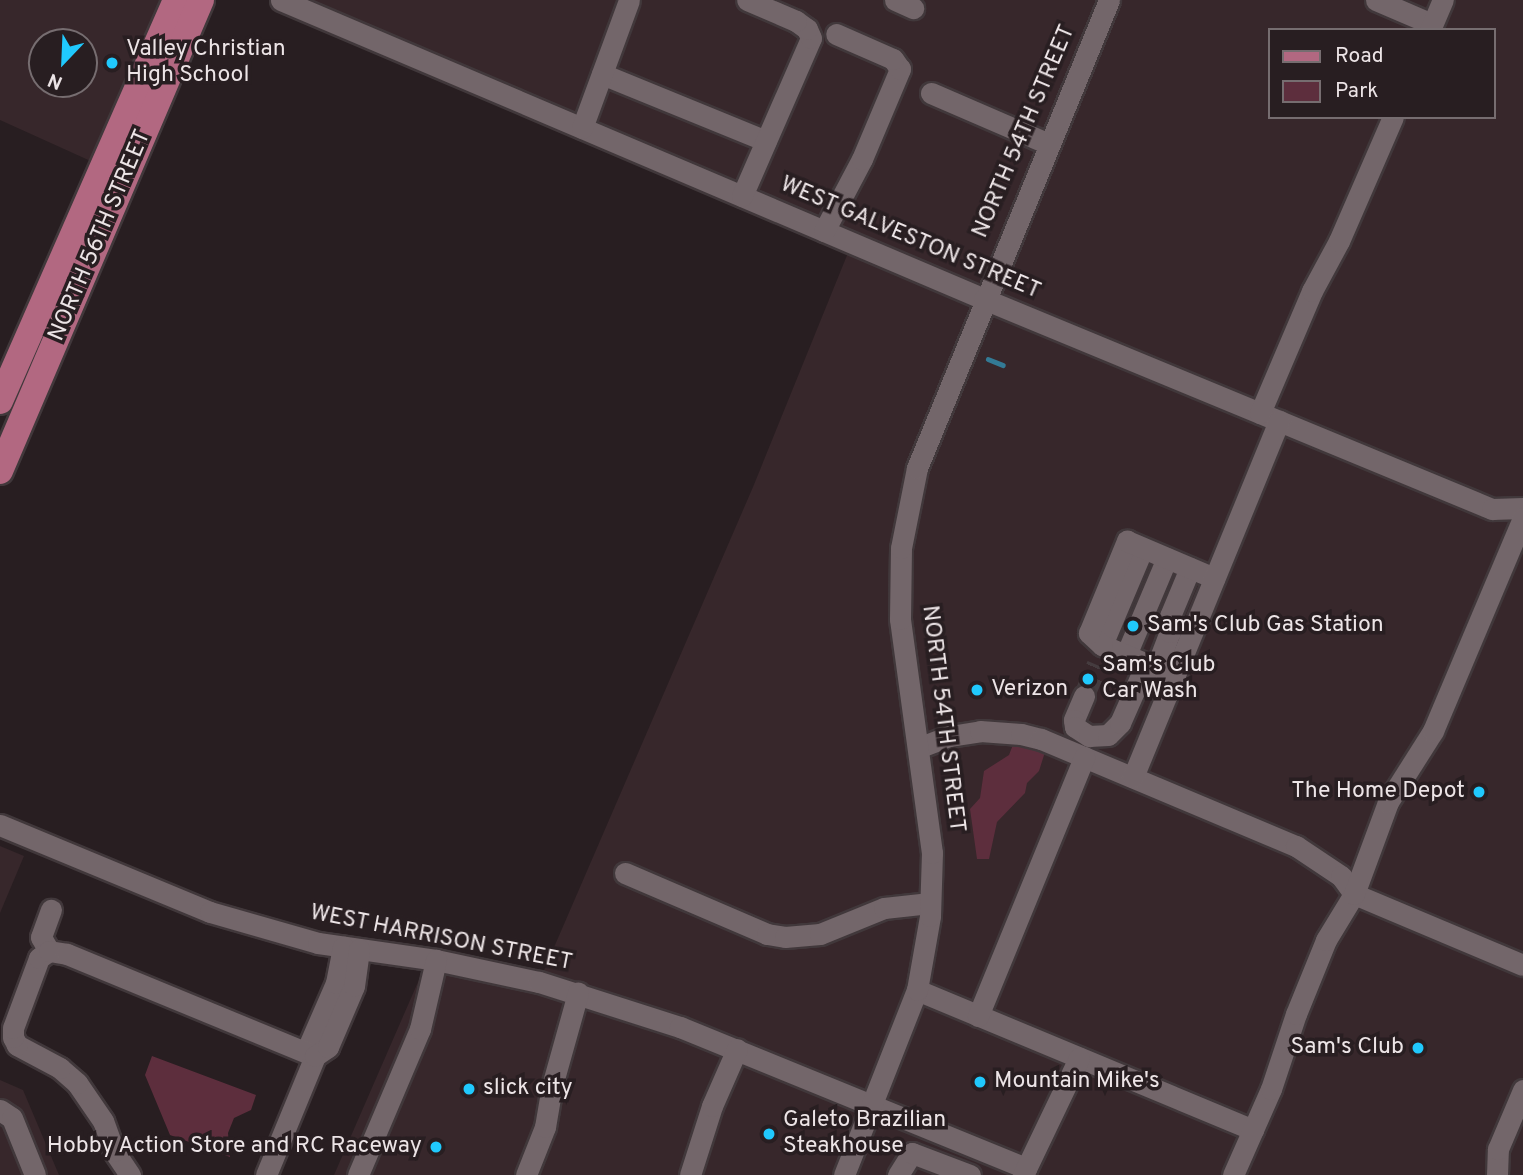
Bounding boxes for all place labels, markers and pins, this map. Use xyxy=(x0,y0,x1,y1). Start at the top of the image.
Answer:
place label: Valley Christian High School xyxy=(126,36,286,90)
marker: Valley Christian High School xyxy=(104,55,120,71)
place label: Sam's Club Gas Station xyxy=(1147,612,1384,640)
marker: Sam's Club Gas Station xyxy=(1125,618,1141,634)
place label: Sam's Club Car Wash xyxy=(1102,652,1216,706)
marker: Sam's Club Car Wash xyxy=(1080,671,1096,687)
place label: Verizon xyxy=(991,676,1068,704)
marker: Verizon xyxy=(969,682,985,698)
place label: The Home Depot xyxy=(1291,778,1465,806)
marker: The Home Depot xyxy=(1471,784,1487,800)
place label: Sam's Club xyxy=(1290,1034,1404,1062)
marker: Sam's Club xyxy=(1410,1040,1426,1056)
place label: Mountain Mike's xyxy=(994,1068,1160,1096)
marker: Mountain Mike's xyxy=(972,1074,988,1090)
place label: slick city xyxy=(483,1075,573,1103)
marker: slick city xyxy=(461,1081,477,1097)
place label: Galeto Brazilian Steakhouse xyxy=(783,1107,946,1161)
marker: Galeto Brazilian Steakhouse xyxy=(761,1126,777,1142)
place label: Hobby Action Store and RC Raceway xyxy=(46,1133,422,1161)
marker: Hobby Action Store and RC Raceway xyxy=(428,1139,444,1155)

